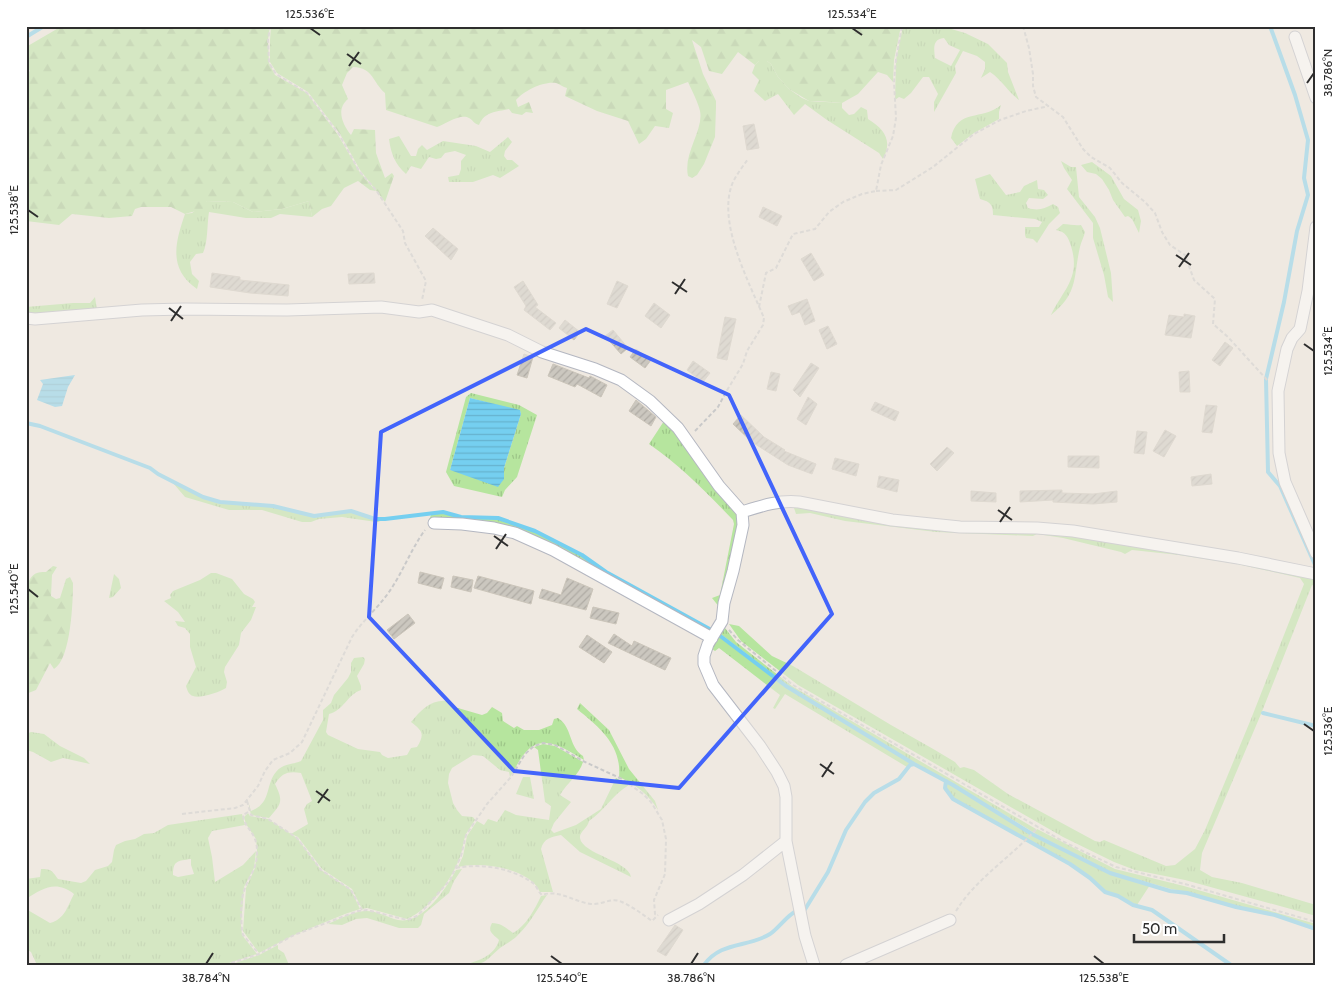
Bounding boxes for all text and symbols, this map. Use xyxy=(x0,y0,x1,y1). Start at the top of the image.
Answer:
text: 125.536°E xyxy=(286,6,335,21)
text: 125.534°E xyxy=(827,6,877,21)
text: 38.786°N xyxy=(1320,49,1335,97)
text: 125.538°E xyxy=(6,185,21,235)
text: 125.534°E xyxy=(1320,326,1335,376)
text: 125.540°E xyxy=(6,563,21,615)
text: 125.536°E xyxy=(1320,706,1335,756)
scale bar xyxy=(1134,911,1224,943)
text: 50 m xyxy=(1142,920,1177,938)
text: 38.784°N xyxy=(182,970,230,985)
text: 125.540°E xyxy=(536,970,588,985)
text: 38.786°N xyxy=(667,970,715,985)
text: 125.538°E xyxy=(1079,970,1129,985)

